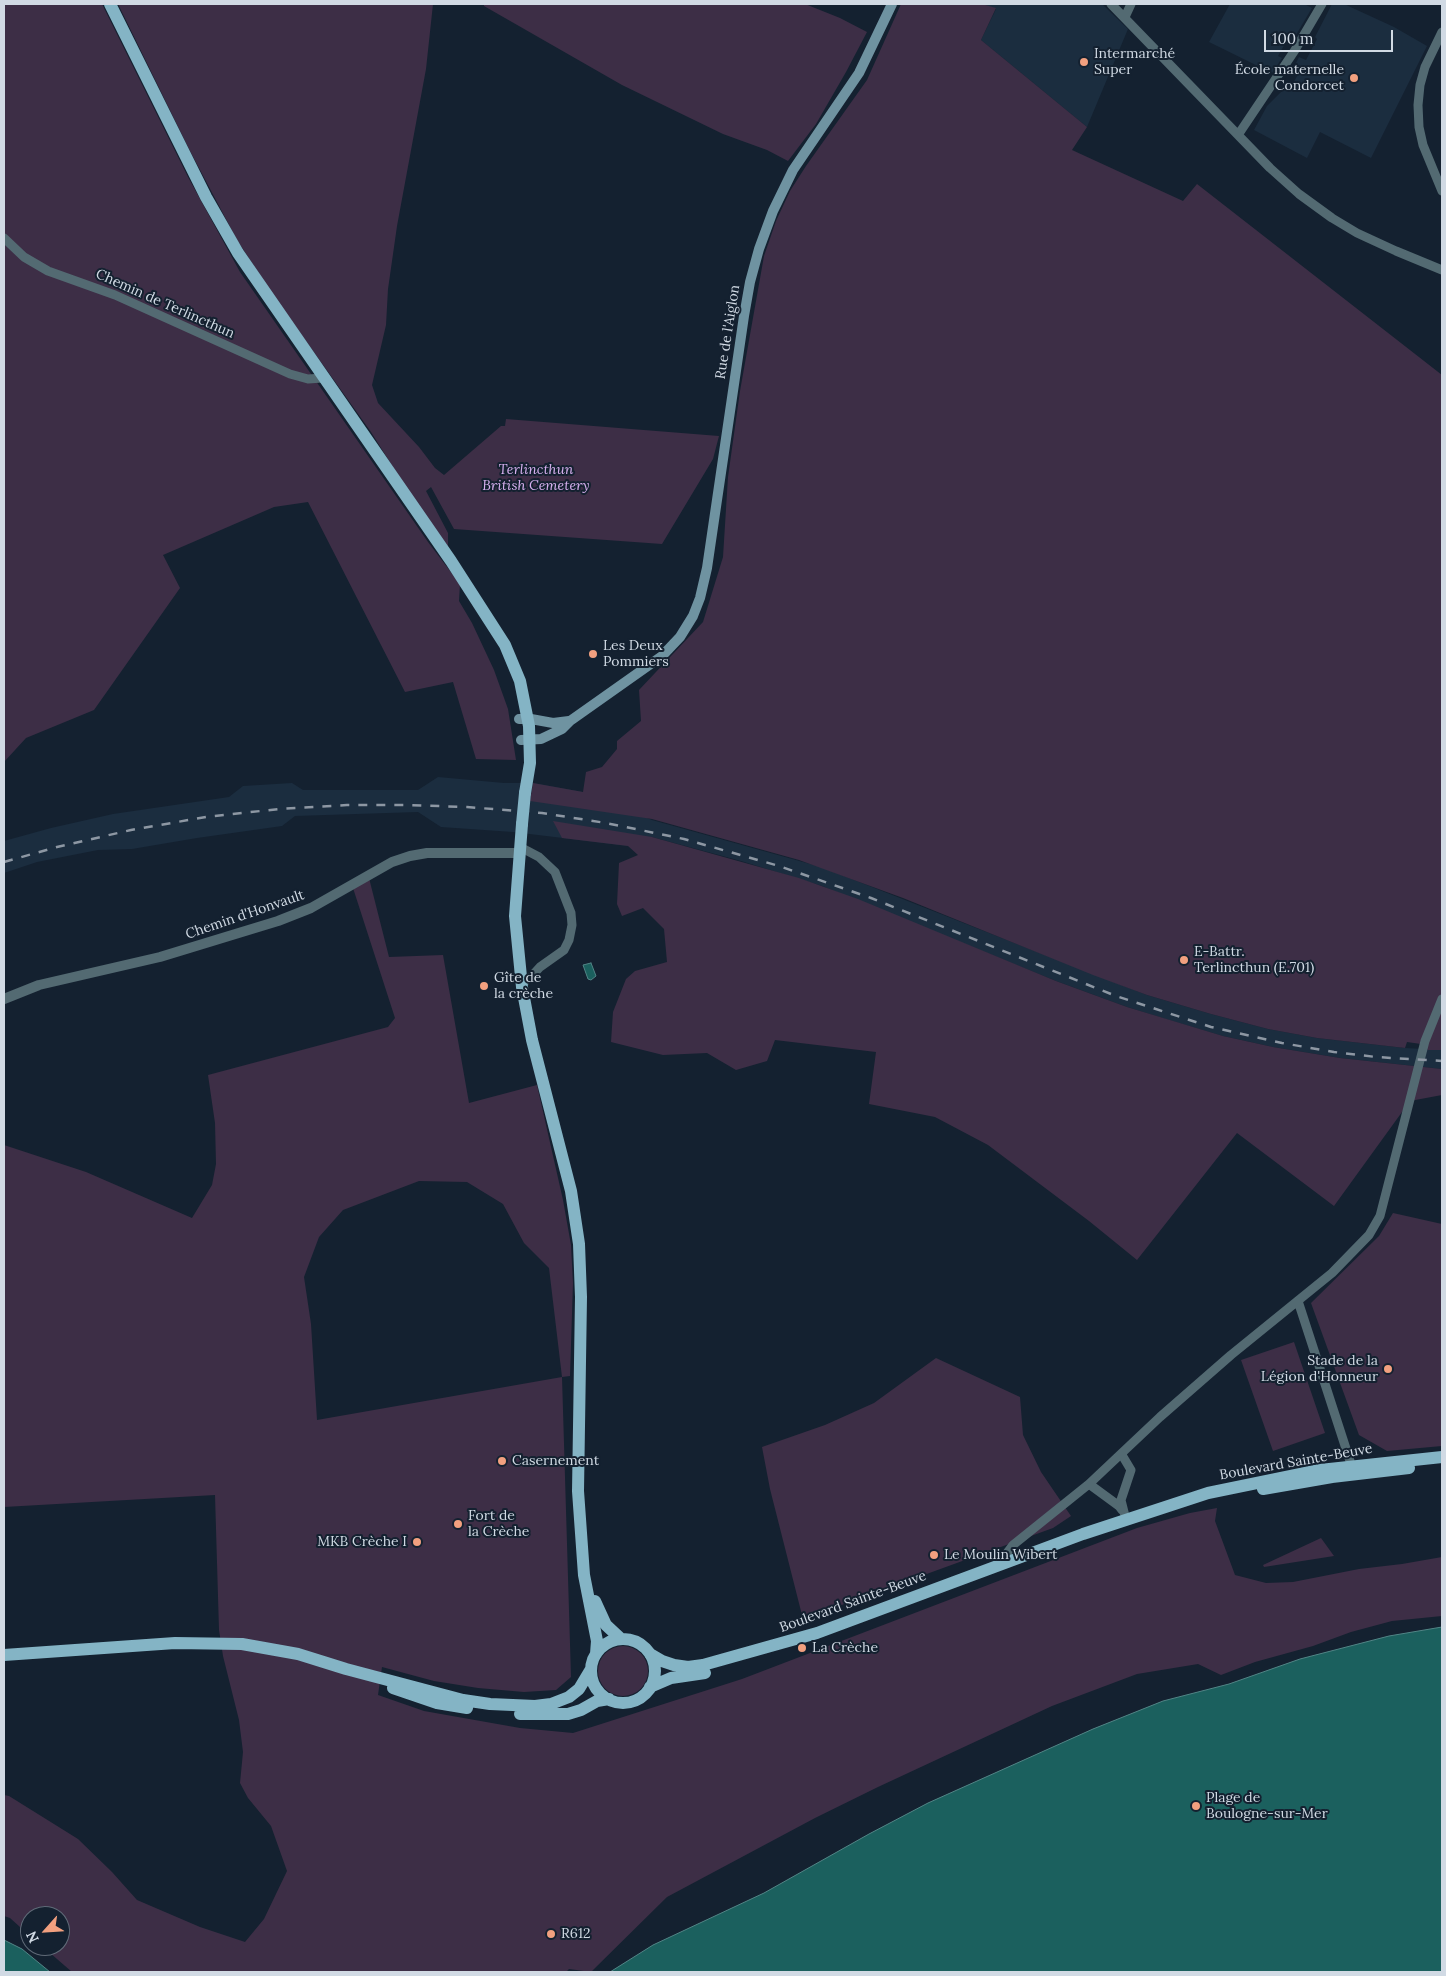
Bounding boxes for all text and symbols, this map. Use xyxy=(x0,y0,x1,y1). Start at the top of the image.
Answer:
scale bar xyxy=(1266,20,1395,52)
text: 100 m xyxy=(1272,29,1313,48)
place label: Intermarché Super xyxy=(1094,46,1175,78)
marker: Intermarché Super xyxy=(1078,56,1090,68)
place label: École maternelle Condorcet xyxy=(1235,62,1344,94)
marker: École maternelle Condorcet xyxy=(1348,72,1360,84)
street label: Chemin de Terlincthun xyxy=(93,266,237,342)
street label: Rue de l'Aiglon xyxy=(712,284,744,380)
park label: Terlincthun British Cemetery xyxy=(482,462,590,494)
place label: Les Deux Pommiers xyxy=(603,638,669,670)
marker: Les Deux Pommiers xyxy=(587,648,599,660)
street label: Chemin d'Honvault xyxy=(183,887,307,943)
place label: E-Battr. Terlincthun (E.701) xyxy=(1194,944,1314,976)
marker: E-Battr. Terlincthun (E.701) xyxy=(1178,954,1190,966)
place label: Gîte de la crèche xyxy=(494,970,553,1002)
marker: Gîte de la crèche xyxy=(478,980,490,992)
place label: Stade de la Légion d'Honneur xyxy=(1261,1353,1378,1385)
marker: Stade de la Légion d'Honneur xyxy=(1382,1363,1394,1375)
street label: Boulevard Sainte-Beuve xyxy=(1218,1440,1374,1484)
place label: Casernement xyxy=(512,1453,599,1469)
marker: Casernement xyxy=(496,1455,508,1467)
place label: Fort de la Crèche xyxy=(468,1508,529,1540)
marker: Fort de la Crèche xyxy=(452,1518,464,1530)
place label: MKB Crèche I xyxy=(317,1534,407,1550)
marker: MKB Crèche I xyxy=(411,1536,423,1548)
place label: Le Moulin Wibert xyxy=(944,1547,1058,1563)
marker: Le Moulin Wibert xyxy=(928,1549,940,1561)
street label: Boulevard Sainte-Beuve xyxy=(777,1568,929,1636)
place label: La Crèche xyxy=(812,1640,878,1656)
marker: La Crèche xyxy=(796,1642,808,1654)
place label: Plage de Boulogne-sur-Mer xyxy=(1206,1790,1328,1822)
marker: Plage de Boulogne-sur-Mer xyxy=(1190,1800,1202,1812)
north arrow xyxy=(20,1906,70,1956)
place label: R612 xyxy=(561,1926,590,1942)
text: N xyxy=(22,1928,43,1946)
marker: R612 xyxy=(545,1928,557,1940)

